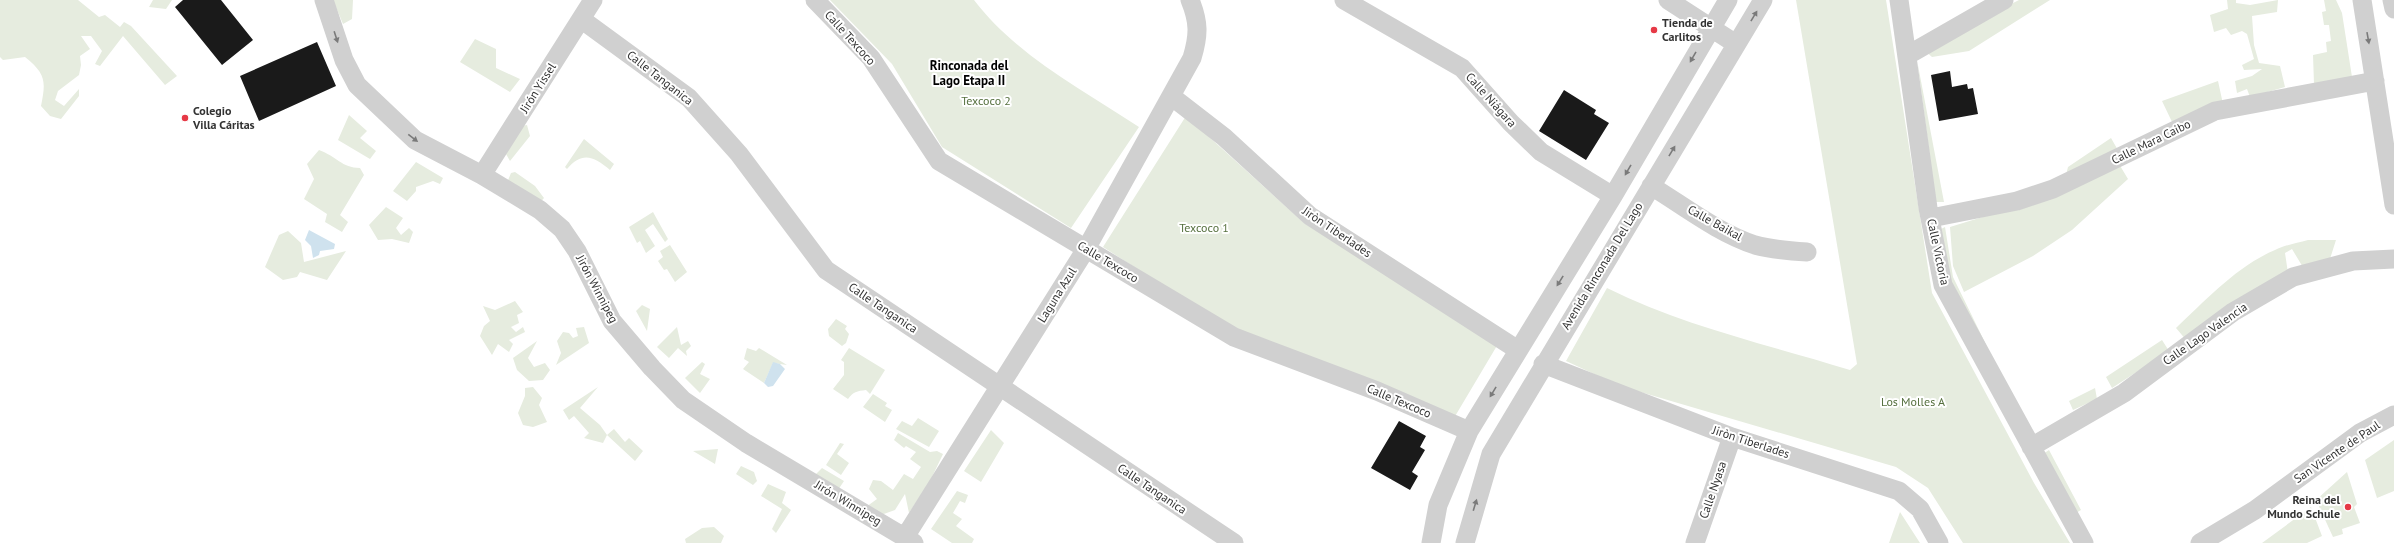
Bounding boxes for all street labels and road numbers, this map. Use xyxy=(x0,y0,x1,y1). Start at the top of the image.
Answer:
street label: Calle Texcoco xyxy=(822,7,879,68)
street label: Calle Tanganica xyxy=(624,47,696,108)
street label: Jirón Yissel xyxy=(516,59,559,116)
street label: Calle Niágara xyxy=(1463,69,1520,130)
street label: Calle Mara Caibo xyxy=(2109,116,2193,167)
street label: Avenida Rinconada Del Lago xyxy=(1558,199,1646,332)
street label: Calle Baikal xyxy=(1685,201,1746,244)
street label: Jiròn Tiberlades xyxy=(1299,202,1375,260)
street label: Calle Victoria xyxy=(1924,217,1953,287)
street label: Calle Texcoco xyxy=(1075,237,1141,286)
street label: Jirón Winnipeg xyxy=(573,251,622,325)
street label: Laguna Azul xyxy=(1034,264,1080,325)
street label: Calle Tanganica xyxy=(846,279,921,336)
street label: Calle Lago Valencia xyxy=(2160,299,2250,368)
street label: Calle Texcoco xyxy=(1365,380,1434,421)
street label: San Vicente de Paul xyxy=(2291,417,2383,486)
street label: Jiròn Tiberlades xyxy=(1710,422,1792,461)
street label: Calle Nyasa xyxy=(1696,459,1729,520)
street label: Calle Tanganica xyxy=(1115,460,1190,517)
street label: Jirón Winnipeg xyxy=(811,476,884,528)

